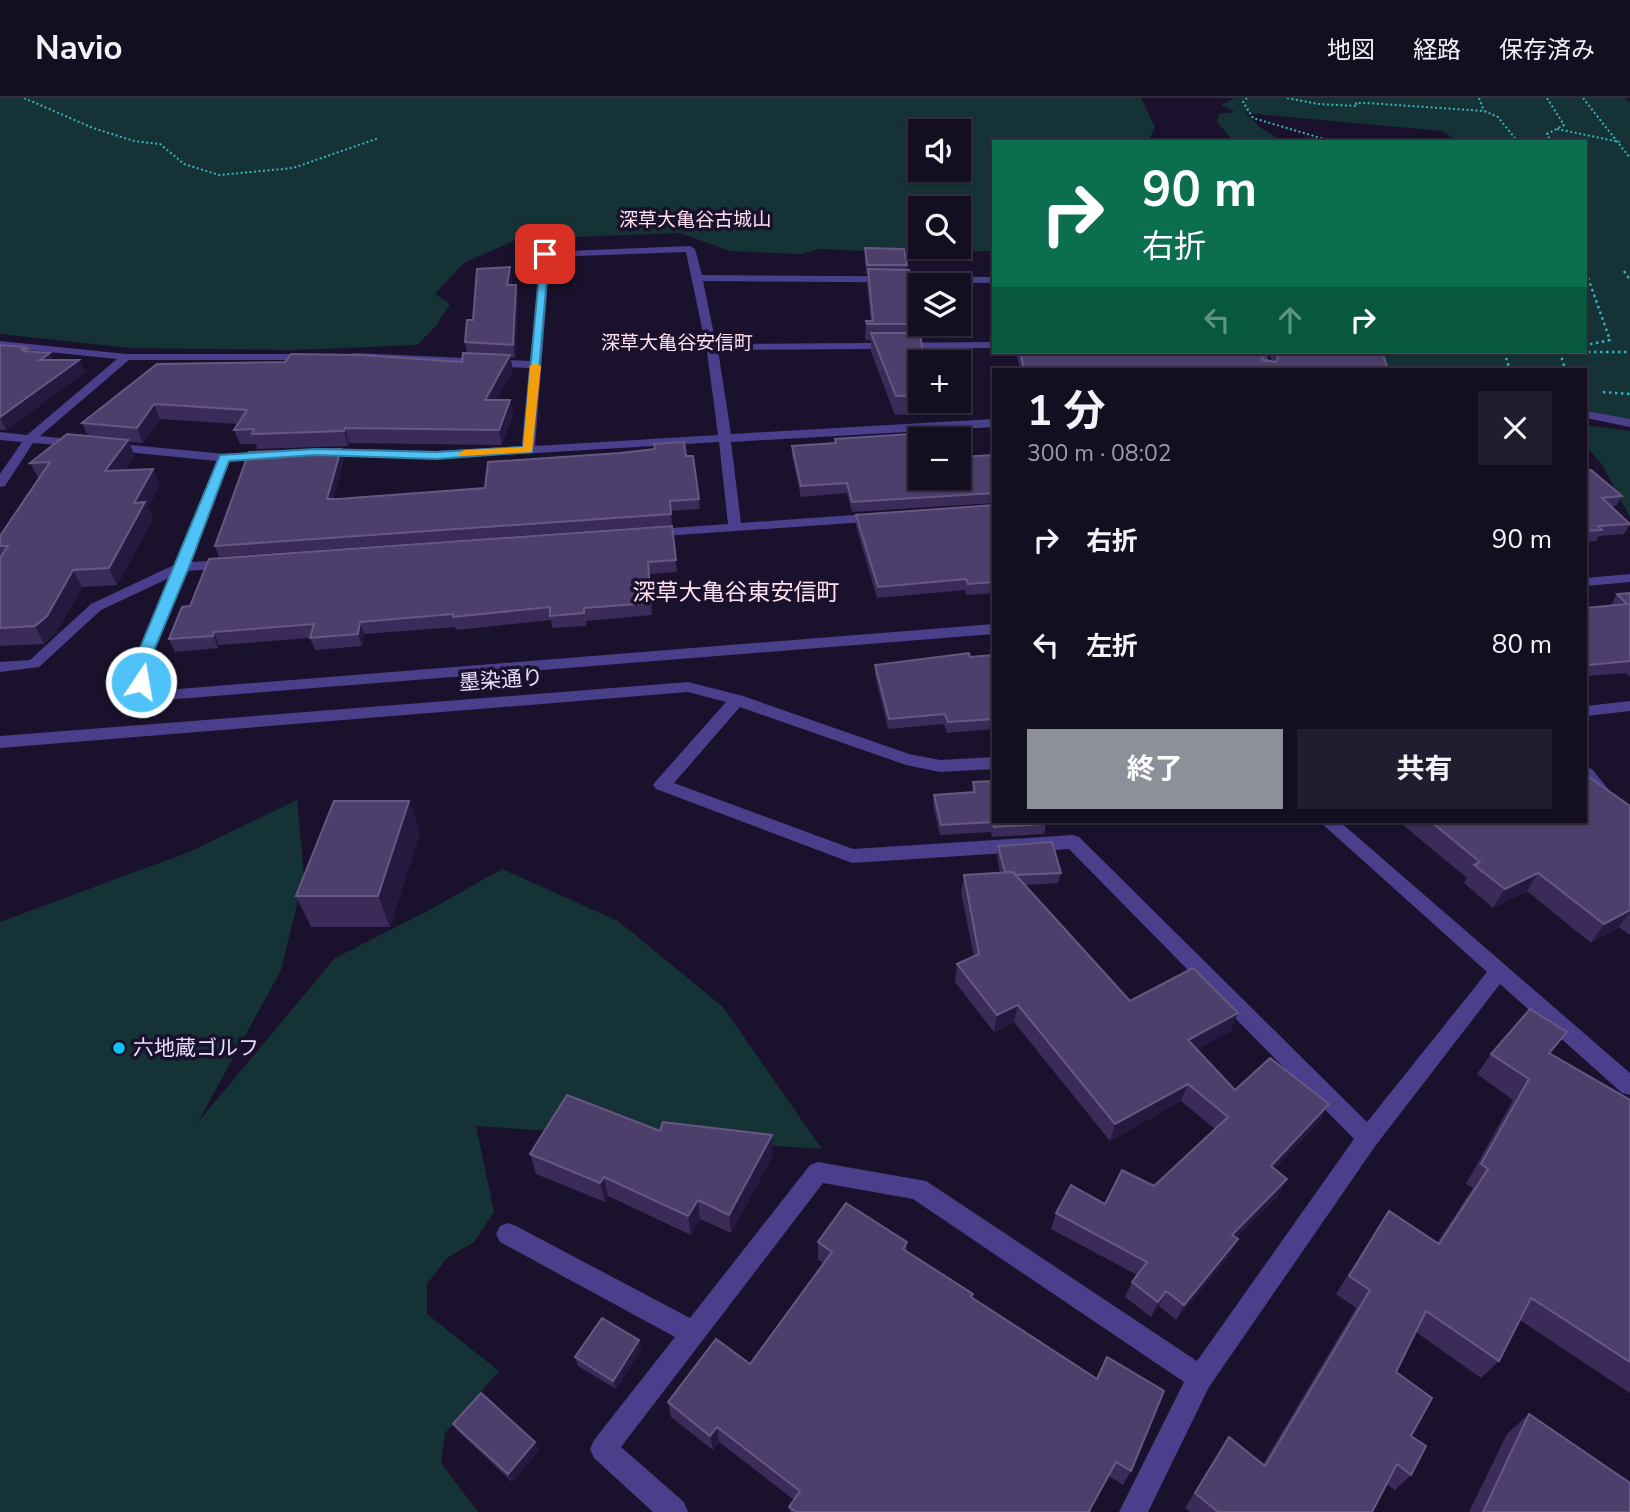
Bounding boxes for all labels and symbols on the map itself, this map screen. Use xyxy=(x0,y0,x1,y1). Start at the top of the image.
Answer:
district label: 深草大亀谷古城山 xyxy=(619,207,771,233)
pin xyxy=(515,224,575,284)
district label: 深草大亀谷安信町 xyxy=(601,330,753,356)
district label: 深草大亀谷東安信町 xyxy=(633,577,840,608)
position arrow xyxy=(104,645,178,719)
street label: 墨染通り xyxy=(458,663,544,697)
place label: 六地蔵ゴルフ xyxy=(133,1034,259,1062)
marker: 六地蔵ゴルフ xyxy=(111,1040,127,1056)

